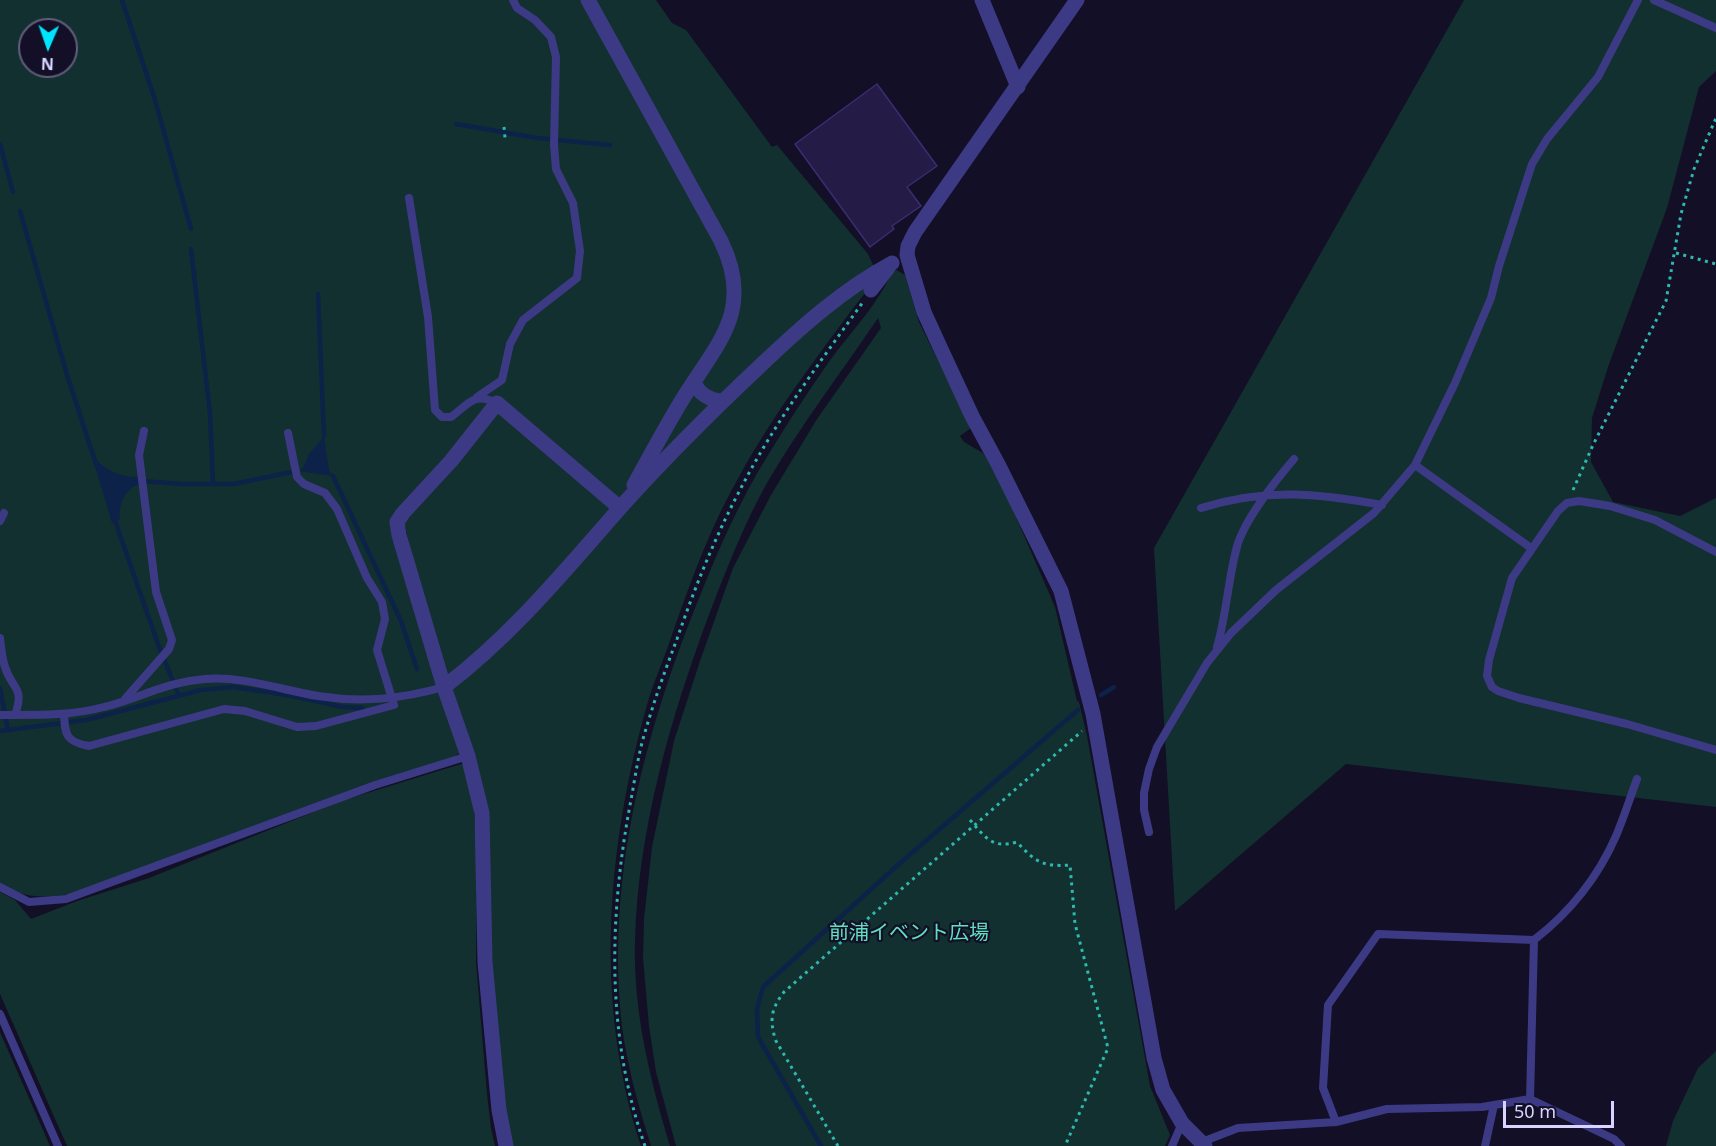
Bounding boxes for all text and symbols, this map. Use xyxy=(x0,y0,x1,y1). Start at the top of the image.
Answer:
north arrow xyxy=(18,18,78,78)
text: N xyxy=(41,53,54,75)
park label: 前浦イベント広場 xyxy=(829,921,989,945)
scale bar xyxy=(1506,1089,1617,1127)
text: 50 m xyxy=(1514,1099,1556,1123)

